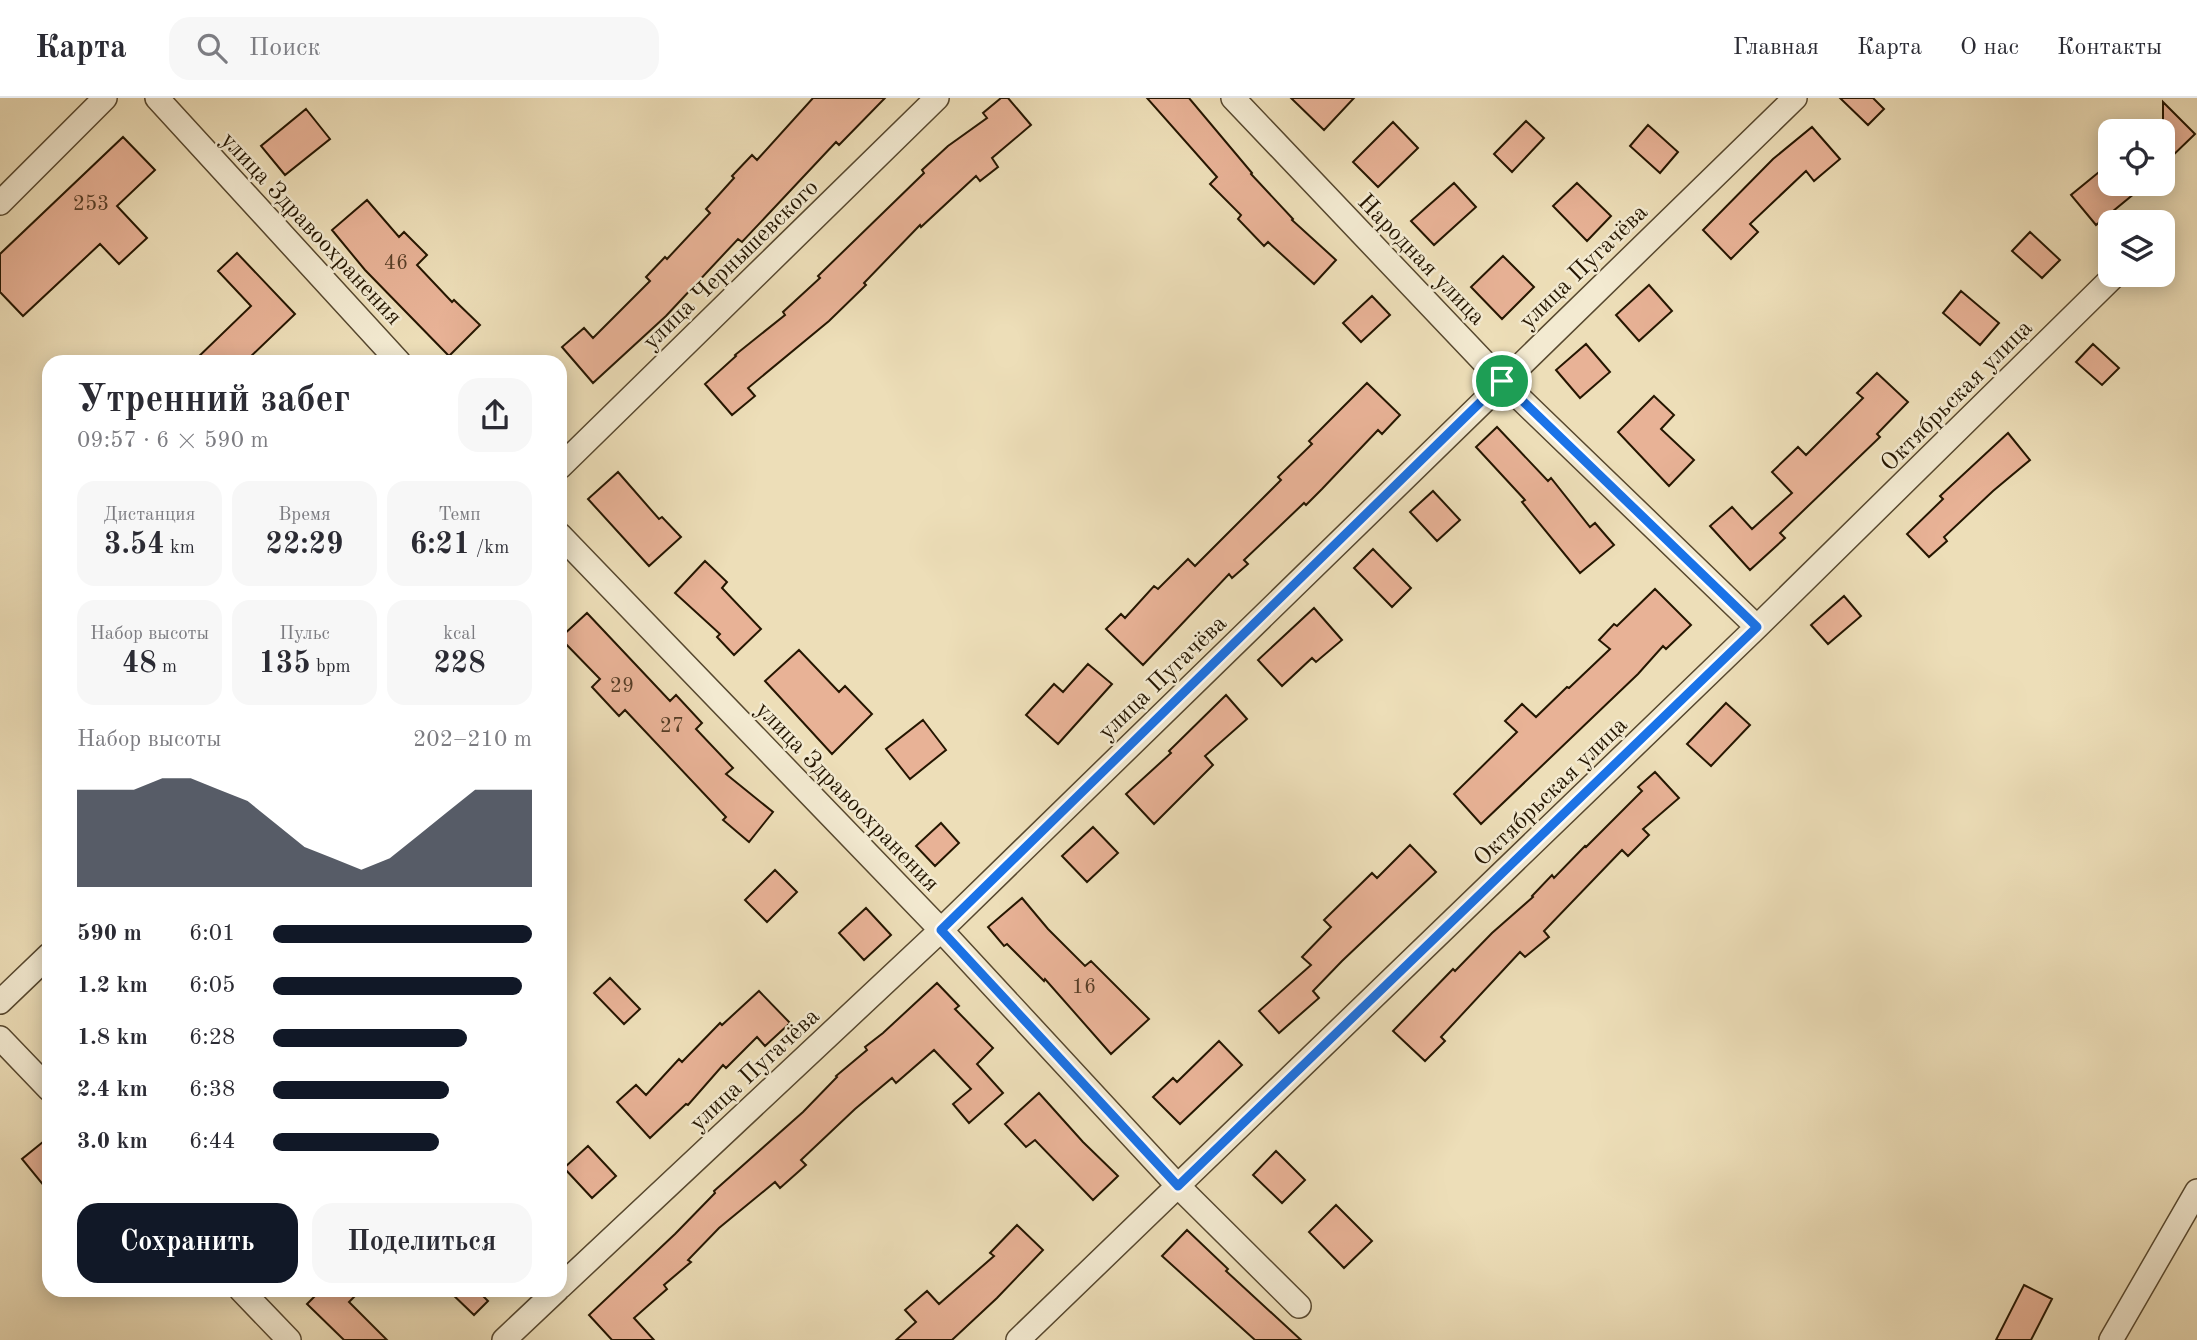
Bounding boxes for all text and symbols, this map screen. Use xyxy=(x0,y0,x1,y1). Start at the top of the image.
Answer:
search box xyxy=(169,17,659,80)
icon: search xyxy=(193,29,231,67)
text: Карта xyxy=(35,32,127,65)
text: Поиск xyxy=(249,35,321,61)
text: Главная xyxy=(1733,36,1819,60)
text: Карта xyxy=(1857,36,1922,60)
text: О нас xyxy=(1960,36,2019,60)
text: Контакты xyxy=(2057,36,2162,60)
map controls xyxy=(2098,119,2175,287)
button: locate xyxy=(2098,119,2175,196)
street label: улица Здравоохранения xyxy=(215,129,406,330)
street label: улица Чернышевского xyxy=(639,176,824,355)
street label: Народная улица xyxy=(1352,190,1489,331)
house number: 253 xyxy=(73,194,109,215)
street label: улица Пугачёва xyxy=(1516,200,1653,334)
button: layers xyxy=(2098,210,2175,287)
house number: 46 xyxy=(384,253,408,274)
street label: Октябрьская улица xyxy=(1877,316,2038,477)
pin xyxy=(1472,351,1532,411)
icon: arrive xyxy=(1483,362,1521,400)
button: share xyxy=(458,378,532,452)
text: Утренний забег xyxy=(77,382,350,420)
text: 09:57 · 6 × 590 m xyxy=(77,429,269,452)
text: Дистанция xyxy=(104,506,195,525)
text: Время xyxy=(278,506,331,525)
text: Темп xyxy=(438,506,481,525)
text: 3.54 xyxy=(104,530,165,560)
text: 22:29 xyxy=(266,530,344,560)
text: 6:21 xyxy=(410,530,470,560)
text: km xyxy=(165,539,195,558)
text: /km xyxy=(470,539,509,558)
street label: улица Пугачёва xyxy=(1095,611,1232,745)
text: Набор высоты xyxy=(90,625,209,644)
text: Пульс xyxy=(279,625,330,644)
text: kcal xyxy=(443,625,476,644)
text: 48 xyxy=(122,649,157,679)
text: 135 xyxy=(258,649,311,679)
text: 228 xyxy=(433,649,486,679)
text: m xyxy=(157,658,177,677)
text: bpm xyxy=(311,658,351,677)
house number: 29 xyxy=(610,676,634,697)
street label: улица Здравоохранения xyxy=(750,698,943,897)
street label: Октябрьская улица xyxy=(1470,713,1633,872)
house number: 27 xyxy=(660,716,684,737)
text: Набор высоты xyxy=(77,728,221,751)
text: 202–210 m xyxy=(413,728,532,751)
text: 590 m xyxy=(77,922,142,945)
text: 6:01 xyxy=(189,922,235,945)
text: 1.2 km xyxy=(77,974,148,997)
text: 6:05 xyxy=(189,974,235,997)
house number: 16 xyxy=(1072,977,1096,998)
street label: улица Пугачёва xyxy=(686,1004,825,1136)
text: 1.8 km xyxy=(77,1026,148,1049)
text: 6:28 xyxy=(189,1026,235,1049)
text: 2.4 km xyxy=(77,1078,148,1101)
text: 6:38 xyxy=(189,1078,235,1101)
text: 3.0 km xyxy=(77,1130,148,1153)
text: 6:44 xyxy=(189,1130,235,1153)
button: Сохранить xyxy=(77,1203,298,1283)
button: Поделиться xyxy=(312,1203,532,1283)

